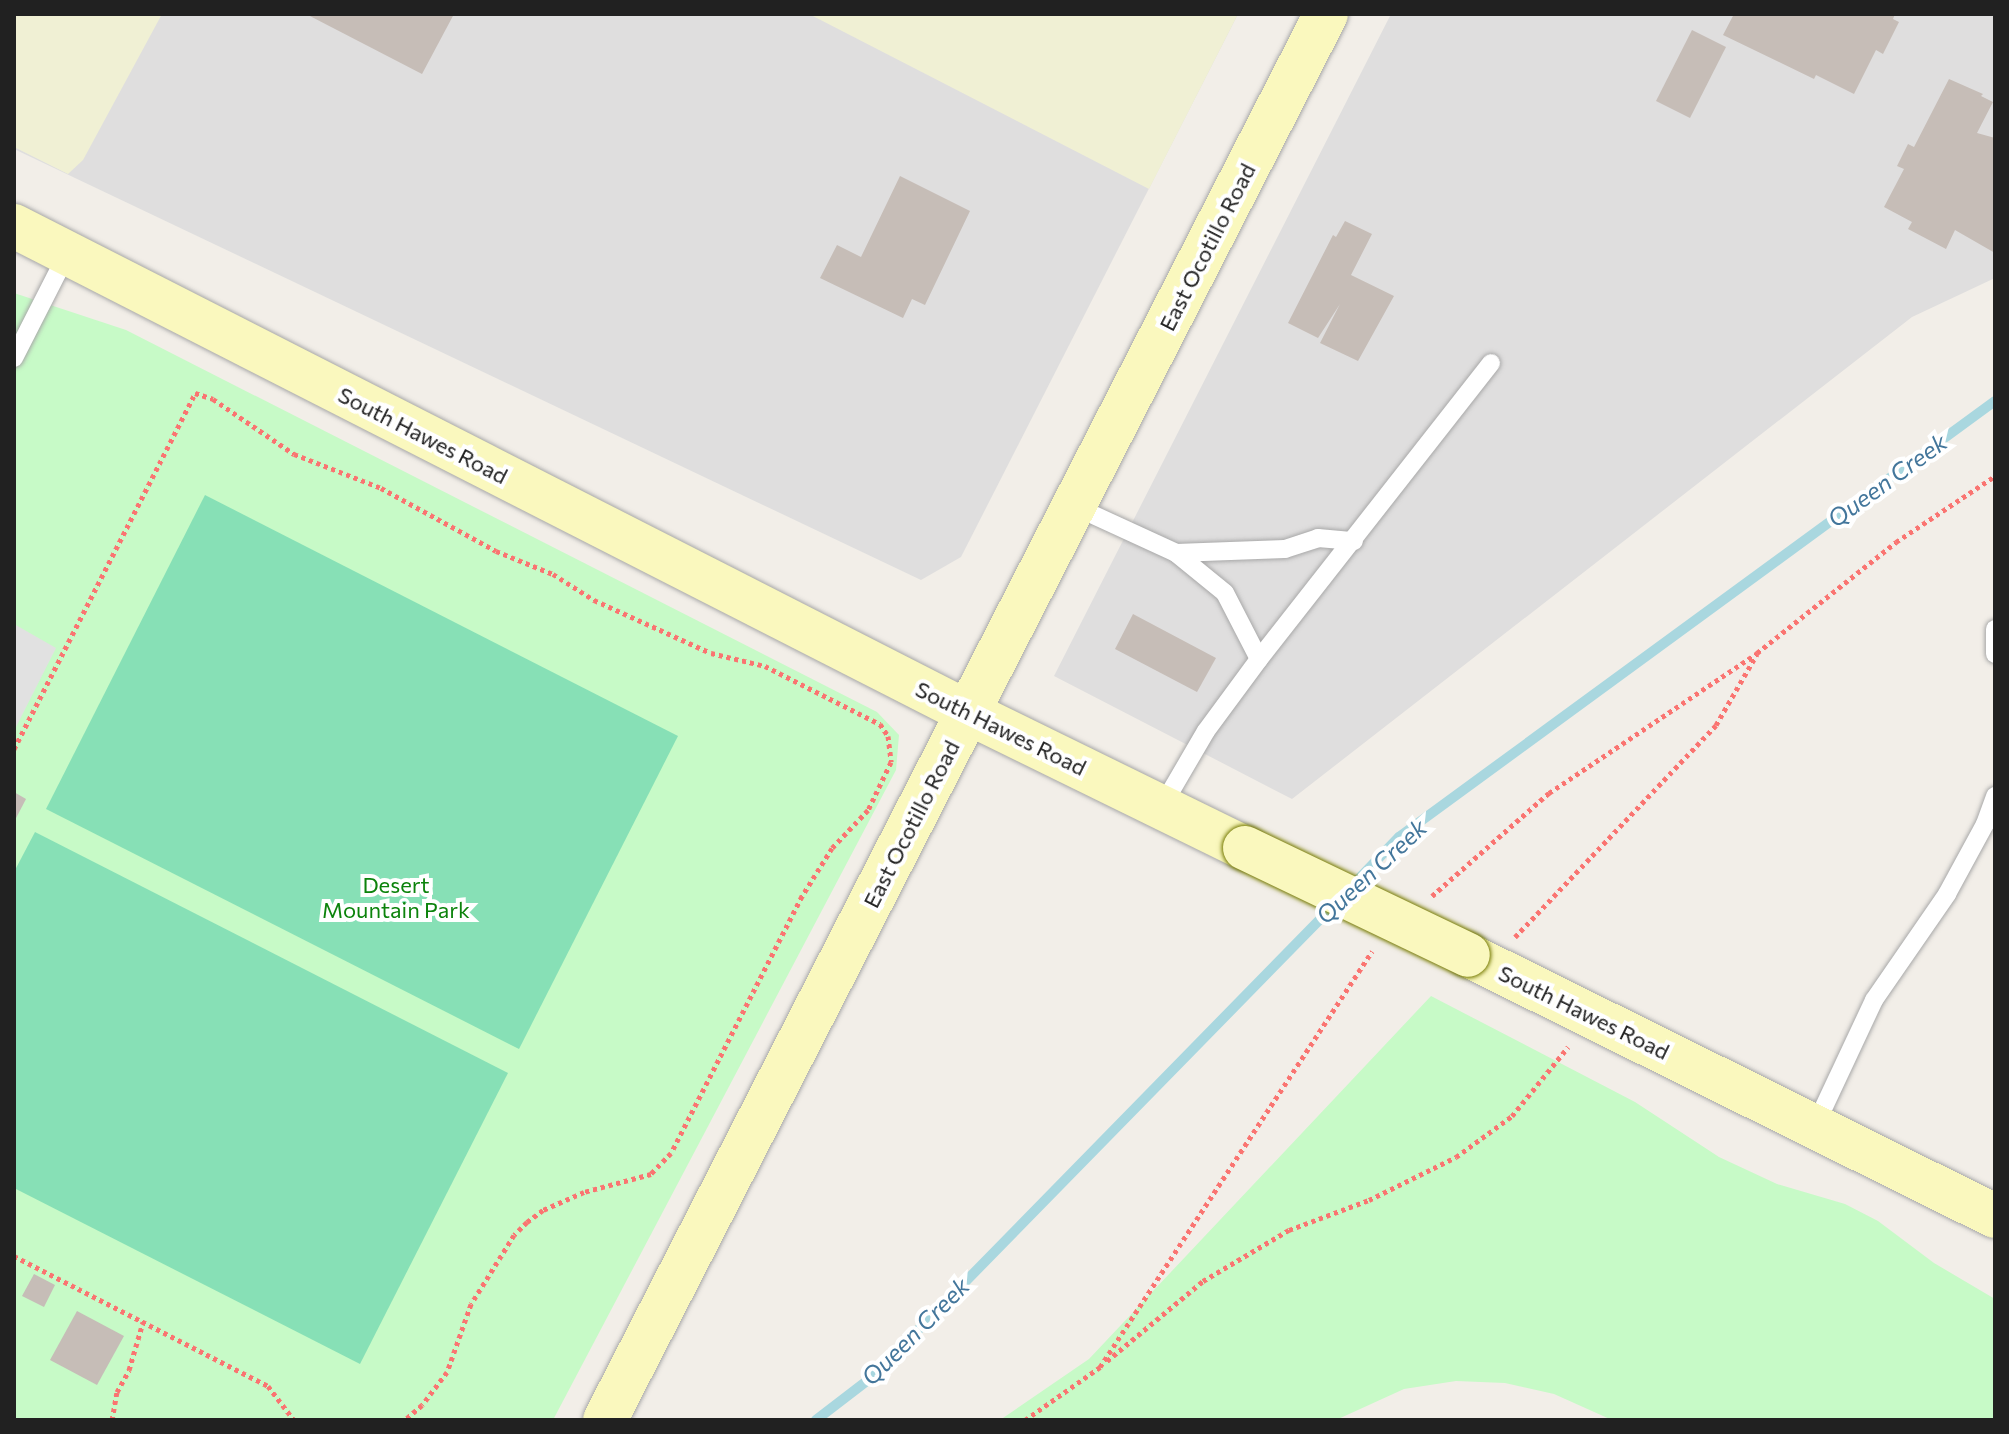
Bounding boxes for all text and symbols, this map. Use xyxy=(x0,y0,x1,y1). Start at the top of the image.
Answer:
street label: East Ocotillo Road xyxy=(1153,159,1261,335)
street label: South Hawes Road xyxy=(334,381,512,489)
water label: Queen Creek xyxy=(1822,427,1952,533)
street label: South Hawes Road xyxy=(911,675,1091,781)
street label: East Ocotillo Road xyxy=(857,736,965,912)
water label: Queen Creek xyxy=(1310,813,1432,929)
park label: Desert Mountain Park xyxy=(322,871,470,922)
street label: South Hawes Road xyxy=(1494,959,1674,1065)
water label: Queen Creek xyxy=(855,1271,975,1391)

